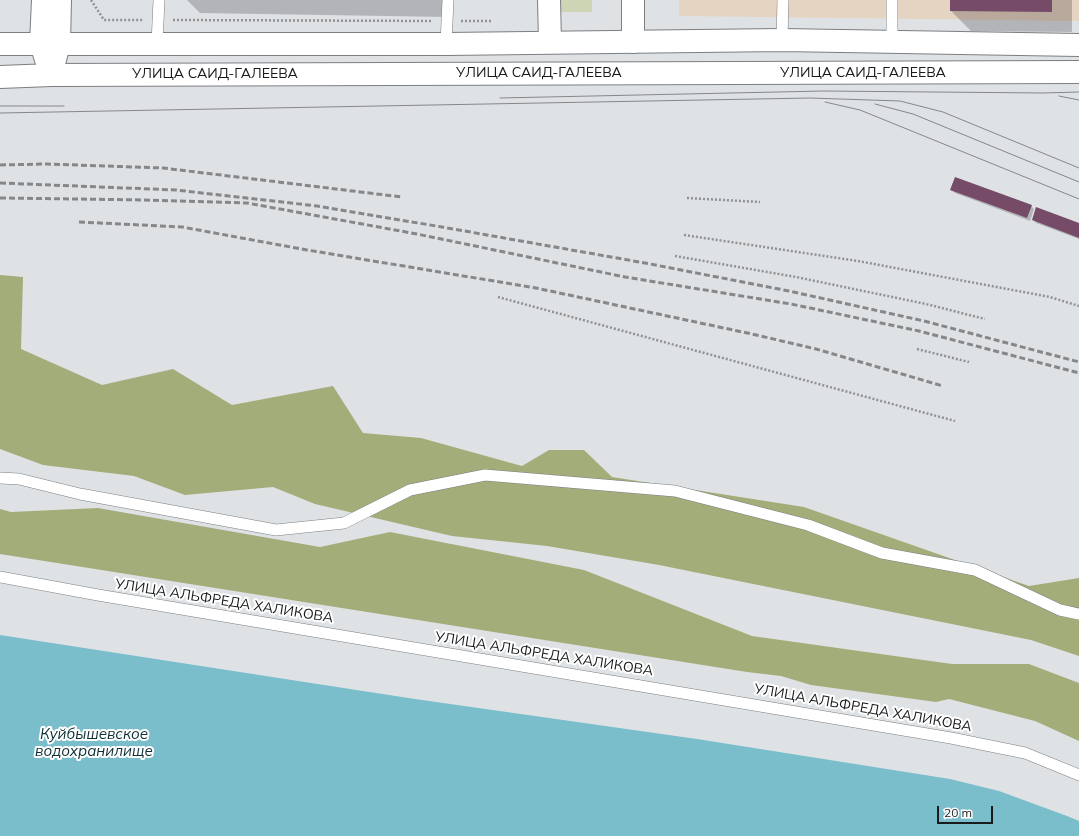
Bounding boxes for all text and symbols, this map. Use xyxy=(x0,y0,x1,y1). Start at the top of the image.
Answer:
street label: УЛИЦА САИД-ГАЛЕЕВА xyxy=(456,65,622,81)
street label: УЛИЦА САИД-ГАЛЕЕВА xyxy=(780,65,946,81)
street label: УЛИЦА САИД-ГАЛЕЕВА xyxy=(132,66,298,82)
street label: УЛИЦА АЛЬФРЕДА ХАЛИКОВА xyxy=(114,575,334,627)
street label: УЛИЦА АЛЬФРЕДА ХАЛИКОВА xyxy=(434,628,654,680)
street label: УЛИЦА АЛЬФРЕДА ХАЛИКОВА xyxy=(753,681,973,735)
water label: Куйбышевское водохранилище xyxy=(35,725,153,760)
scale bar xyxy=(939,798,995,824)
text: 20 m xyxy=(944,805,972,820)

